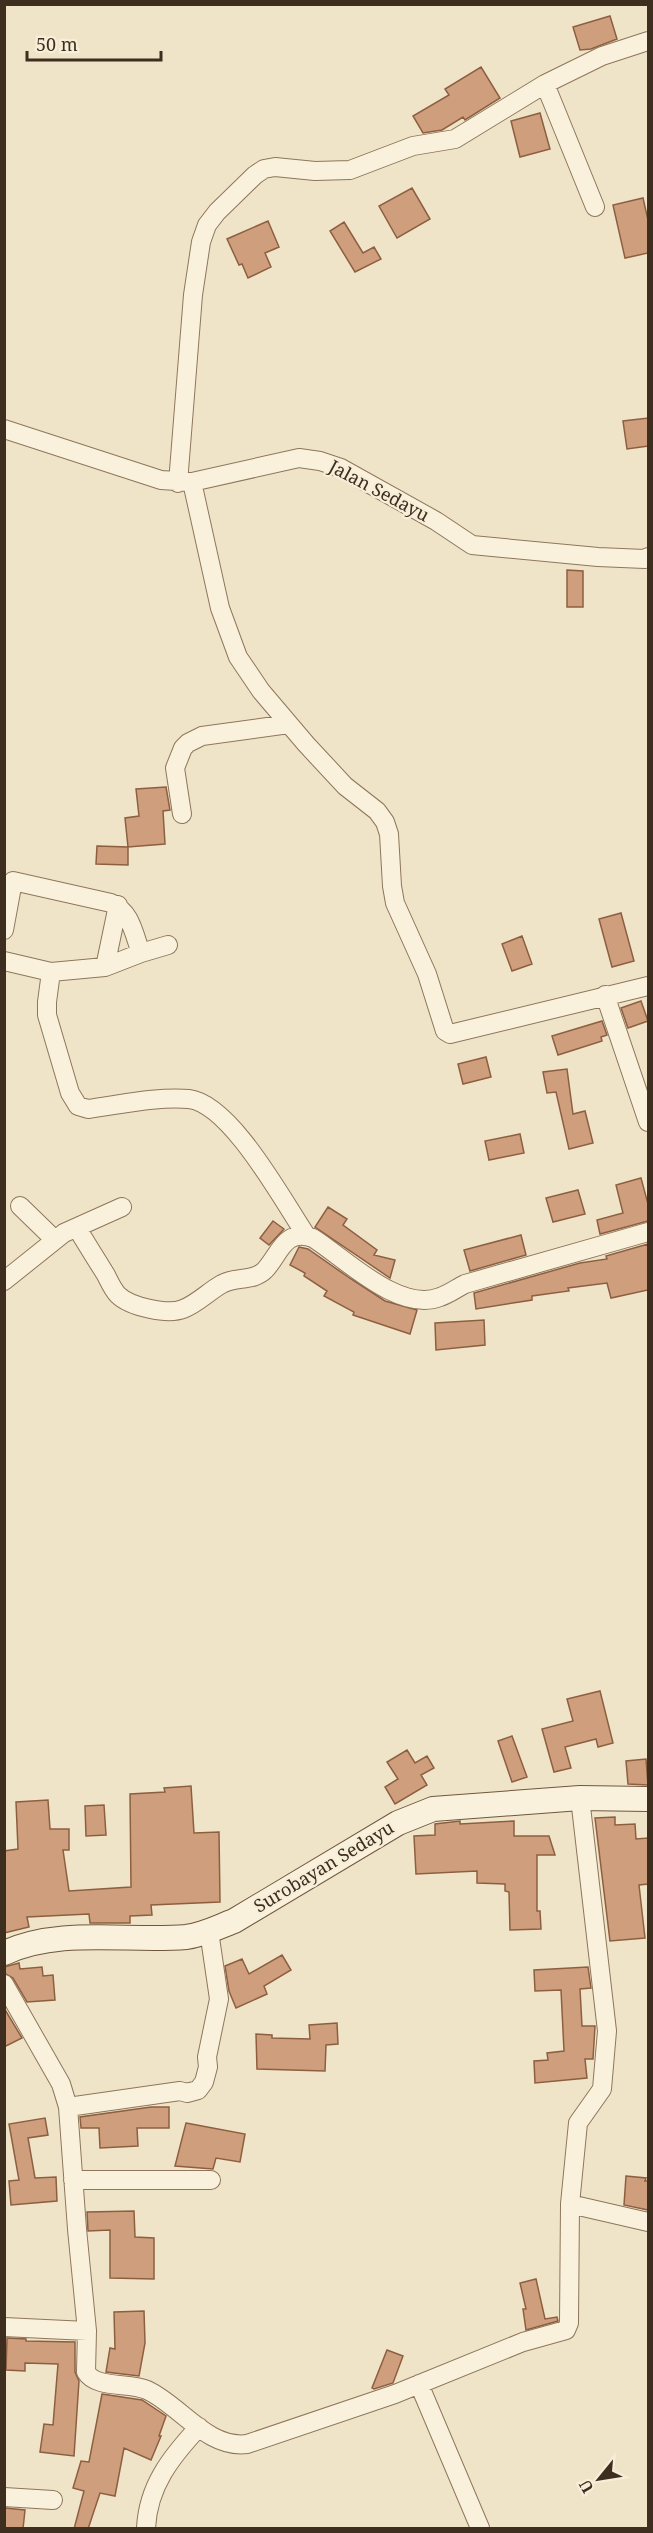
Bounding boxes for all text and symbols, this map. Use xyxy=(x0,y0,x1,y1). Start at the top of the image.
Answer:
scale bar xyxy=(27,24,160,62)
text: 50 m xyxy=(36,32,78,56)
street label: Jalan Sedayu xyxy=(324,453,434,527)
street label: Surobayan Sedayu xyxy=(249,1815,398,1917)
north arrow xyxy=(569,2449,629,2509)
text: U xyxy=(573,2476,599,2497)

